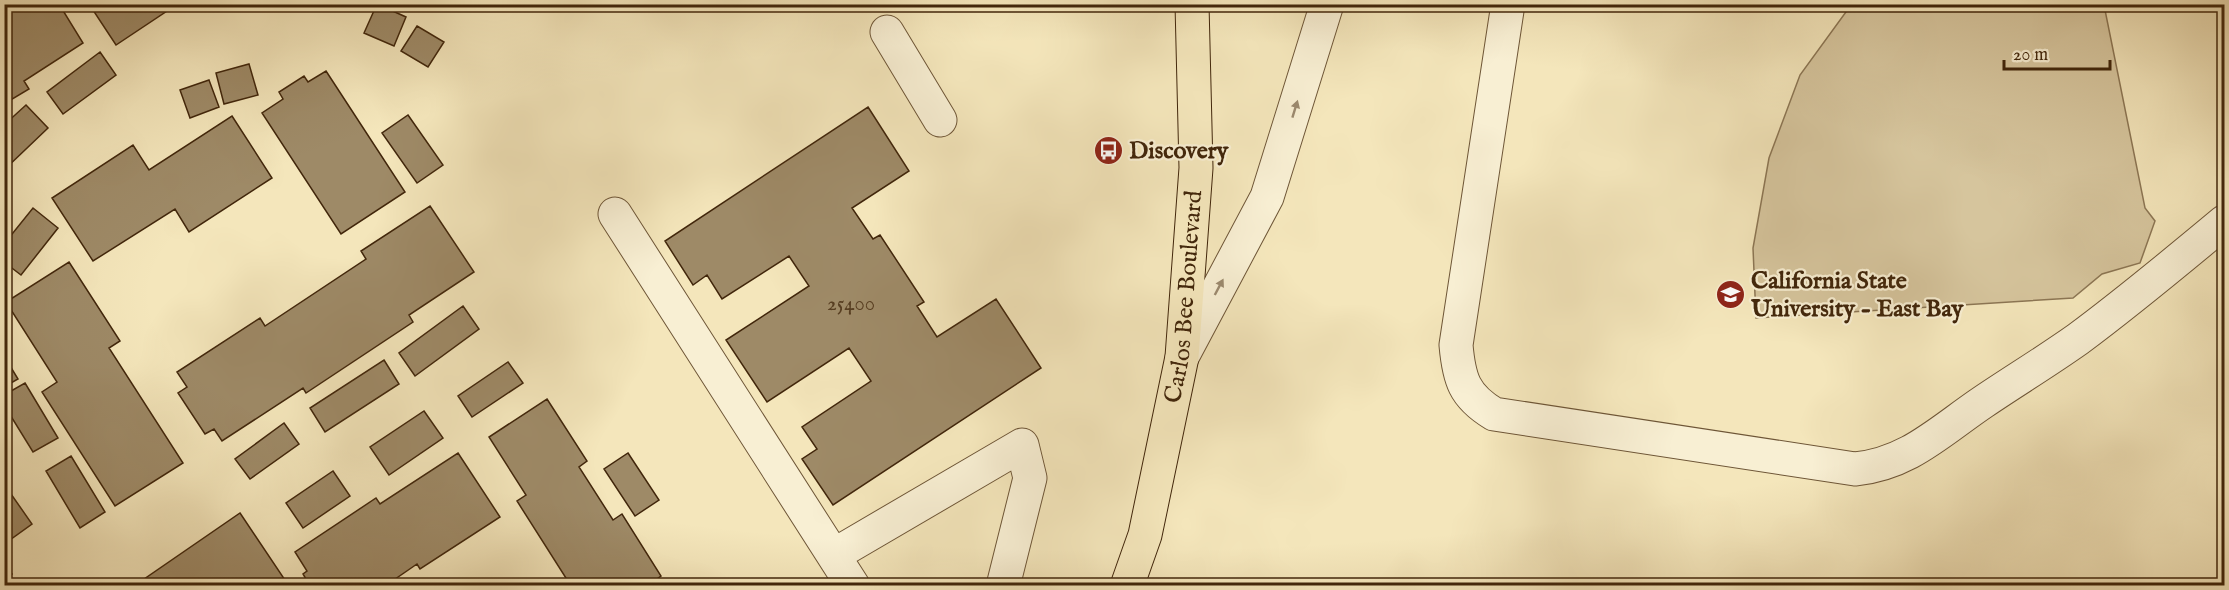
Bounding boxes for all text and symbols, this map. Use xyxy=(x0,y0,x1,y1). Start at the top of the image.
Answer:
scale bar xyxy=(2004,33,2110,71)
text: 20 m xyxy=(2013,44,2048,67)
one-way arrow xyxy=(1291,100,1300,118)
bus stop icon: Discovery xyxy=(1092,135,1124,167)
place label: Discovery xyxy=(1129,136,1229,167)
street label: Carlos Bee Boulevard xyxy=(1157,189,1210,406)
place label: California State University - East Bay xyxy=(1750,266,1965,325)
one-way arrow xyxy=(1214,279,1224,296)
school or university icon: California State University - East Bay xyxy=(1714,279,1746,311)
house number: 25400 xyxy=(827,291,875,318)

